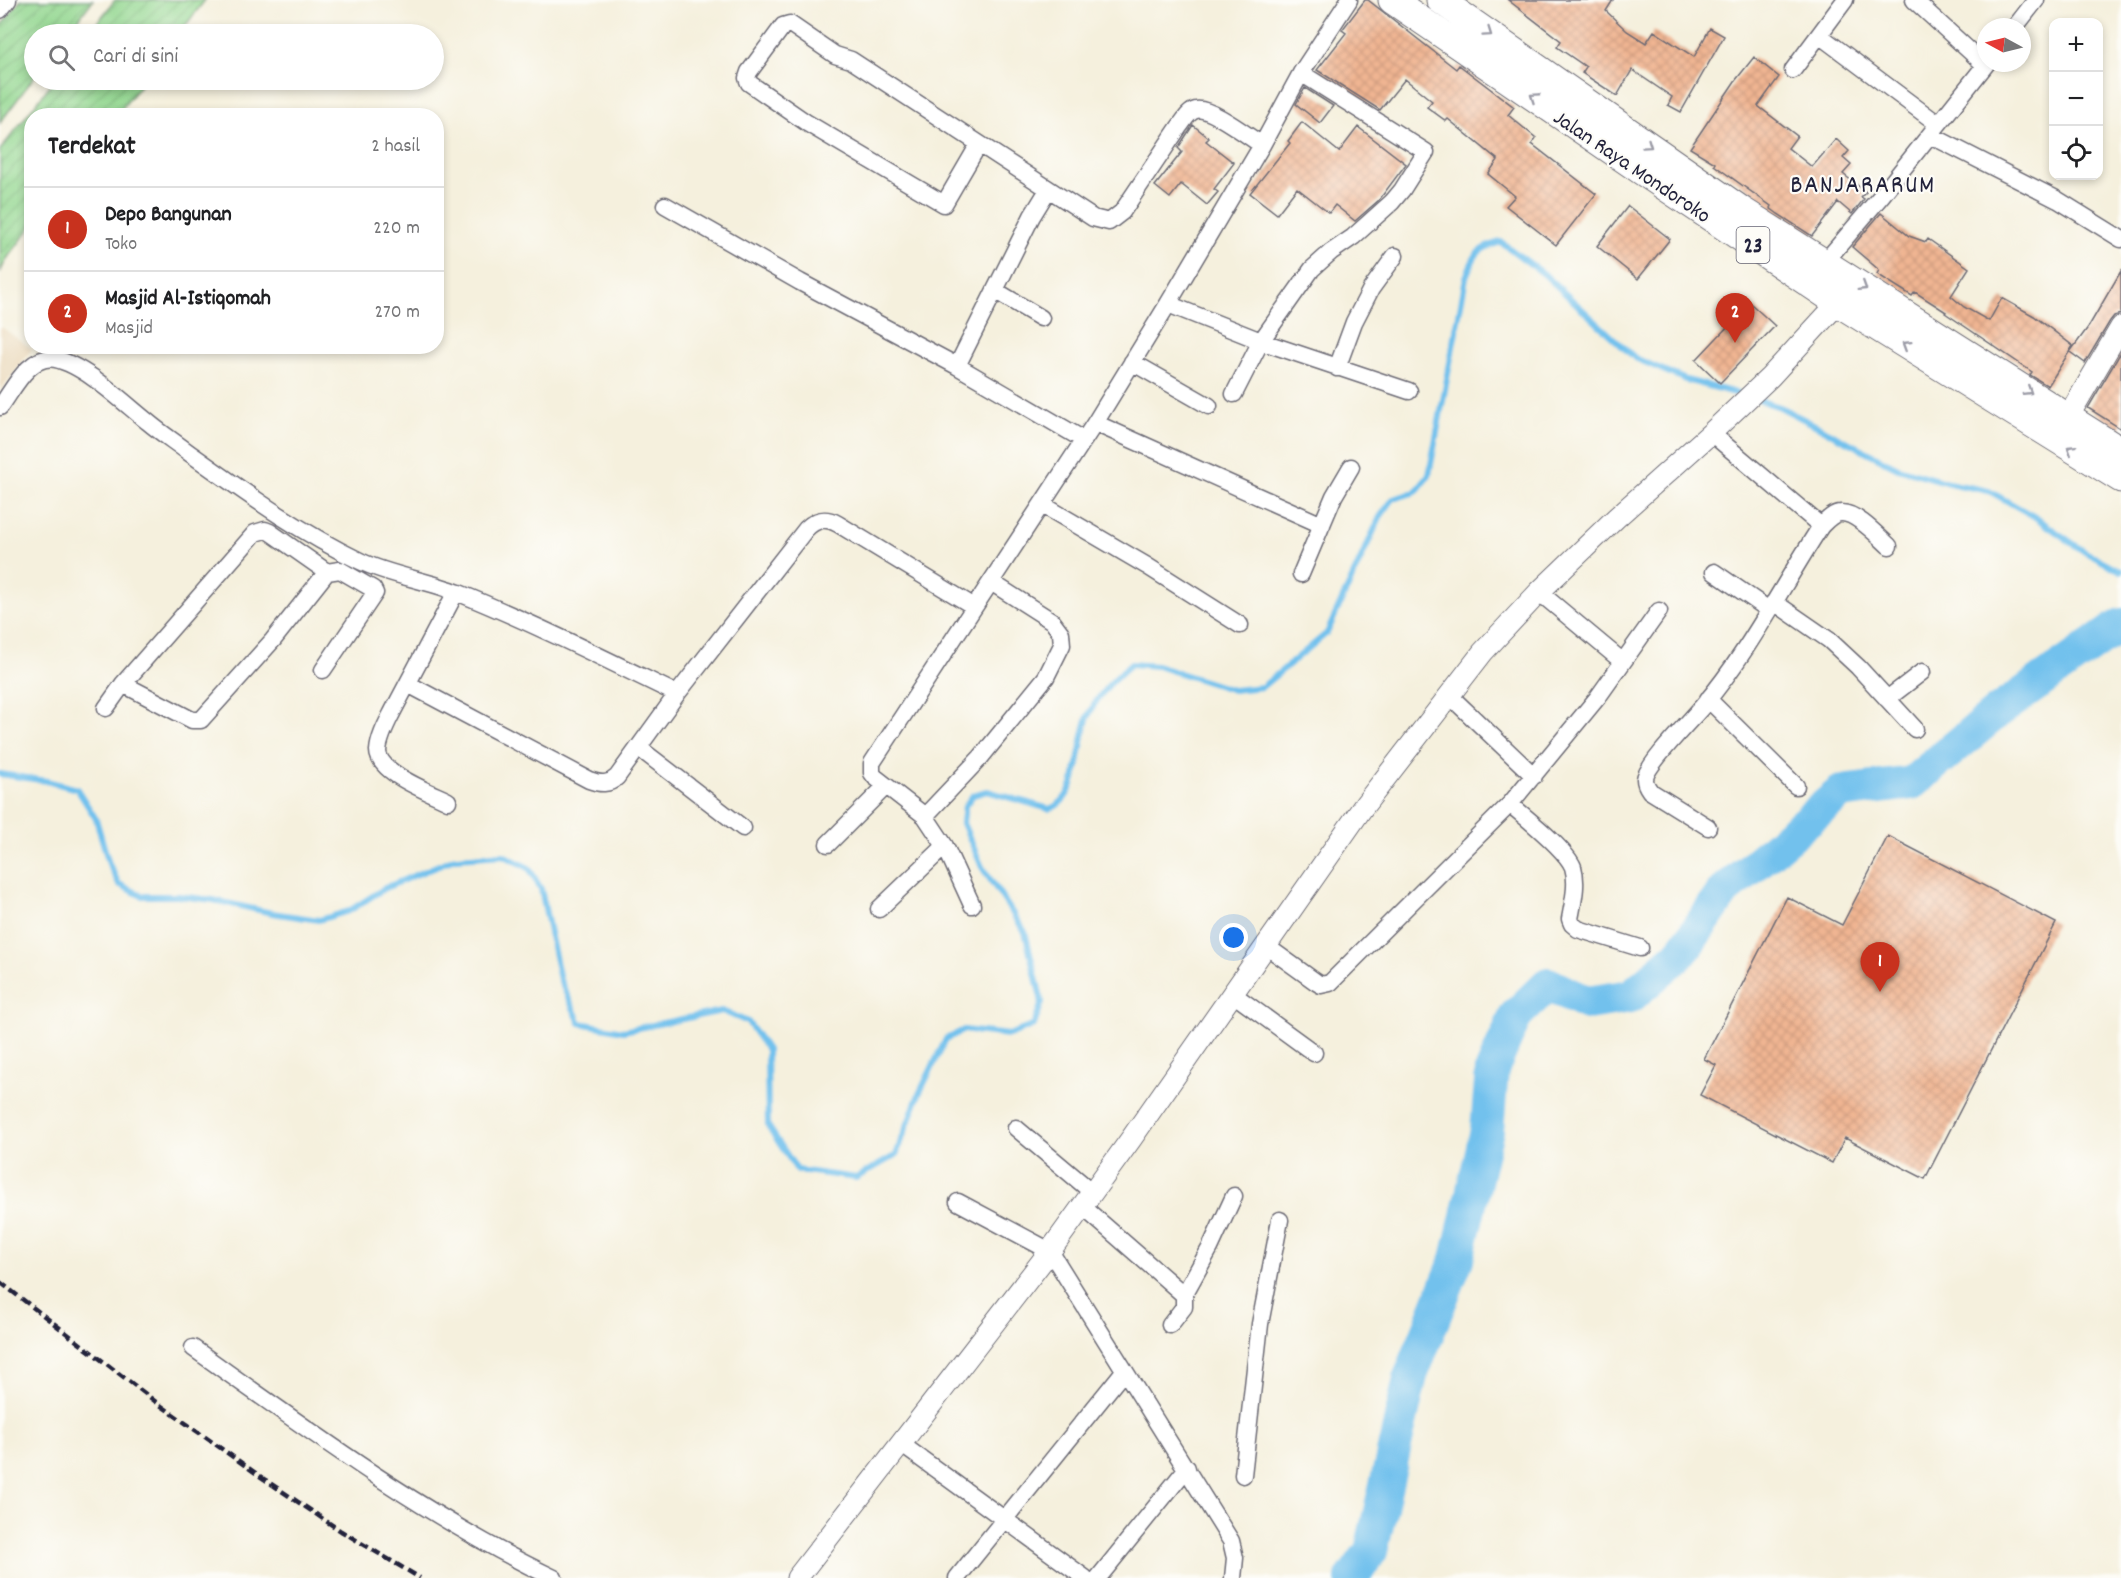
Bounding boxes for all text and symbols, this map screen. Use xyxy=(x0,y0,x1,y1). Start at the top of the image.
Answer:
north arrow xyxy=(1977,18,2031,72)
map controls xyxy=(2049,18,2103,180)
button: + xyxy=(2049,18,2103,72)
search box xyxy=(24,24,444,90)
one-way arrow xyxy=(1481,26,1492,37)
icon: search xyxy=(45,41,78,74)
text: Cari di sini xyxy=(93,42,178,73)
button: − xyxy=(2049,72,2103,126)
one-way arrow xyxy=(1530,93,1541,104)
street label: Jalan Raya Mondoroko xyxy=(1546,104,1716,232)
button: locate xyxy=(2049,126,2103,180)
text: Terdekat xyxy=(48,129,136,166)
text: 2 hasil xyxy=(371,133,420,161)
one-way arrow xyxy=(1641,138,1652,149)
district label: BANJARARUM xyxy=(1790,168,1936,205)
text: Depo Bangunan xyxy=(105,200,232,231)
text: 1 xyxy=(65,215,70,243)
text: 220 m xyxy=(373,215,420,243)
road number: 23 xyxy=(1736,227,1770,263)
text: Toko xyxy=(105,231,137,259)
one-way arrow xyxy=(1857,280,1867,292)
text: Masjid Al-Istiqomah xyxy=(105,284,271,315)
pin: 2 xyxy=(1716,294,1754,343)
text: 2 xyxy=(63,299,72,327)
text: 270 m xyxy=(374,299,420,327)
text: Masjid xyxy=(105,315,153,343)
one-way arrow xyxy=(1902,341,1912,353)
one-way arrow xyxy=(2022,384,2032,396)
one-way arrow xyxy=(2067,444,2077,456)
your location xyxy=(1219,923,1248,952)
pin: 1 xyxy=(1860,942,1900,992)

